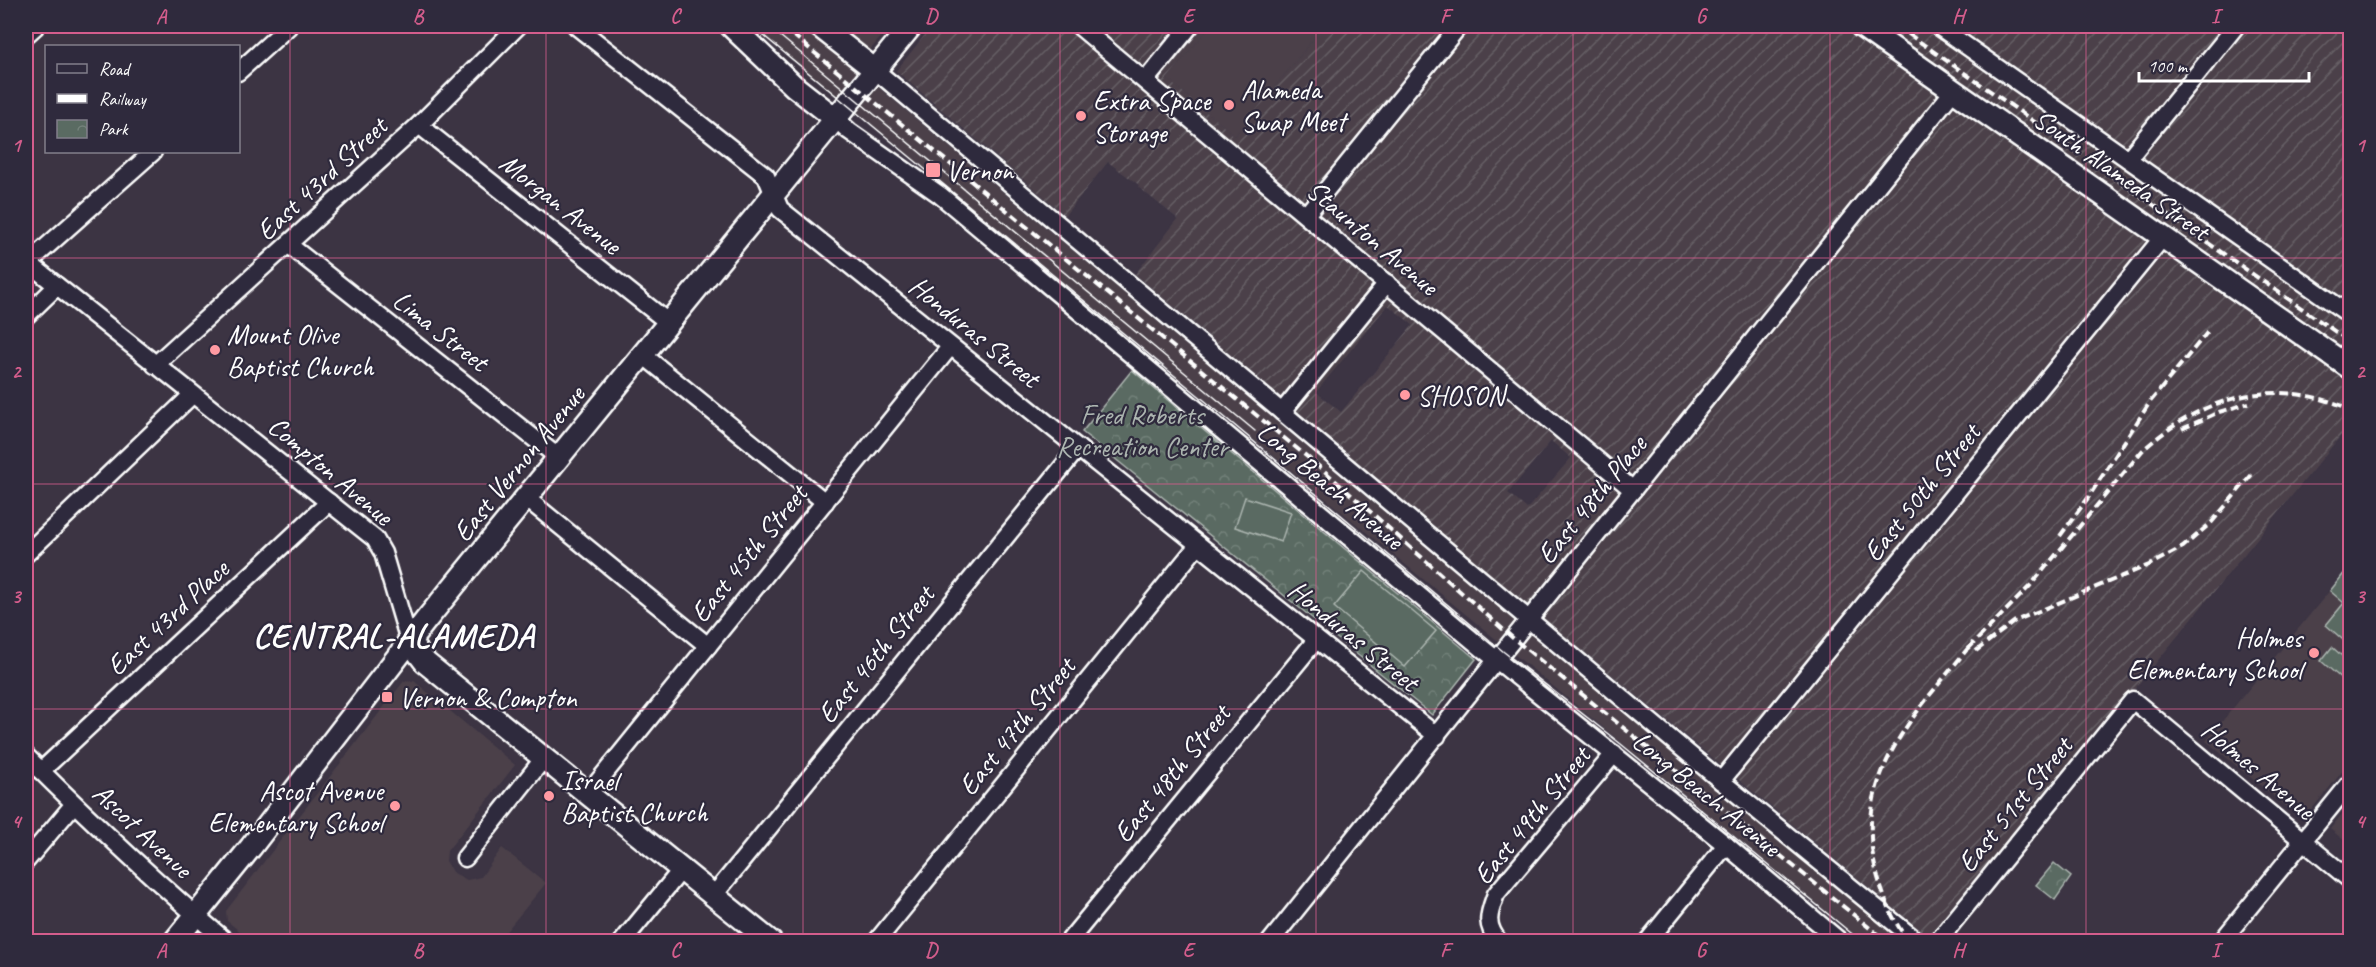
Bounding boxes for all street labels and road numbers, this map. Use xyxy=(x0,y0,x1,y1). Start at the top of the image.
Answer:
street label: South Alameda Street xyxy=(2027,101,2219,250)
street label: East 43rd Street xyxy=(249,107,396,248)
street label: Morgan Avenue xyxy=(493,145,630,263)
street label: Staunton Avenue xyxy=(1300,172,1447,304)
street label: Honduras Street xyxy=(902,268,1049,396)
street label: Lima Street xyxy=(386,282,498,380)
street label: East Vernon Avenue xyxy=(445,377,593,549)
street label: Compton Avenue xyxy=(261,408,402,534)
street label: Long Beach Avenue xyxy=(1250,414,1413,558)
street label: East 50th Street xyxy=(1855,414,1989,568)
street label: East 48th Place xyxy=(1529,426,1655,571)
street label: East 45th Street xyxy=(682,475,816,629)
street label: East 43rd Place xyxy=(99,551,237,683)
street label: Honduras Street xyxy=(1281,572,1428,700)
street label: East 46th Street xyxy=(809,576,943,730)
street label: East 47th Street xyxy=(950,648,1084,802)
street label: East 48th Street xyxy=(1105,695,1239,849)
street label: Holmes Avenue xyxy=(2195,712,2324,828)
street label: Long Beach Avenue xyxy=(1625,723,1789,865)
street label: East 51st Street xyxy=(1949,728,2081,879)
street label: East 49th Street xyxy=(1465,737,1599,891)
street label: Ascot Avenue xyxy=(86,775,201,887)

